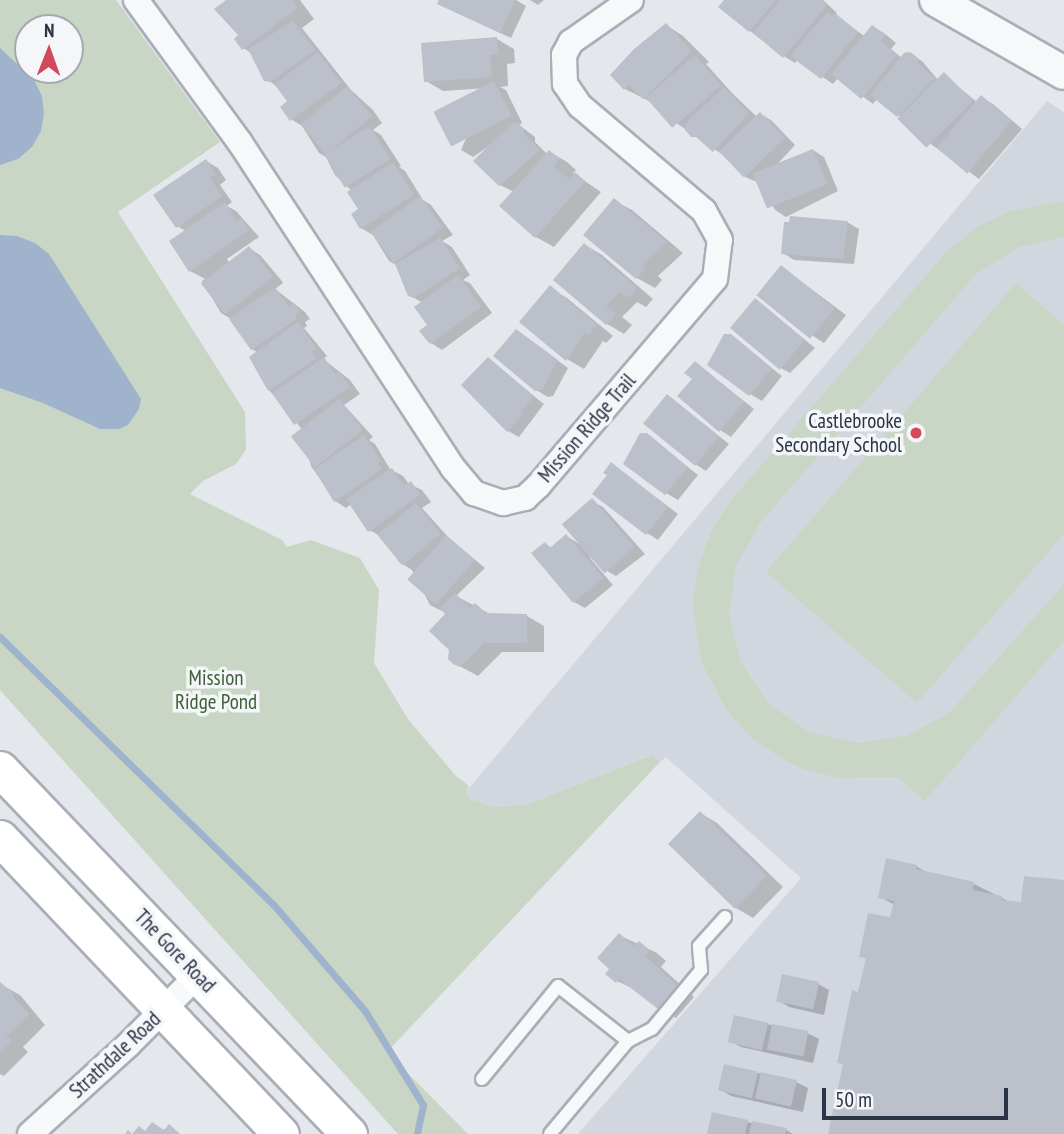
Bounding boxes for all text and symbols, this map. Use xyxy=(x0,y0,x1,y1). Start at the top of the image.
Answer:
north arrow xyxy=(14,14,84,84)
text: N xyxy=(44,18,55,42)
street label: Mission Ridge Trail xyxy=(533,368,641,488)
place label: Castlebrooke Secondary School xyxy=(775,408,902,458)
marker: Castlebrooke Secondary School xyxy=(908,425,924,441)
park label: Mission Ridge Pond xyxy=(175,665,257,715)
street label: The Gore Road xyxy=(129,904,221,998)
street label: Strathdale Road xyxy=(64,1006,166,1104)
scale bar xyxy=(826,1074,1012,1118)
text: 50 m xyxy=(835,1086,872,1113)

